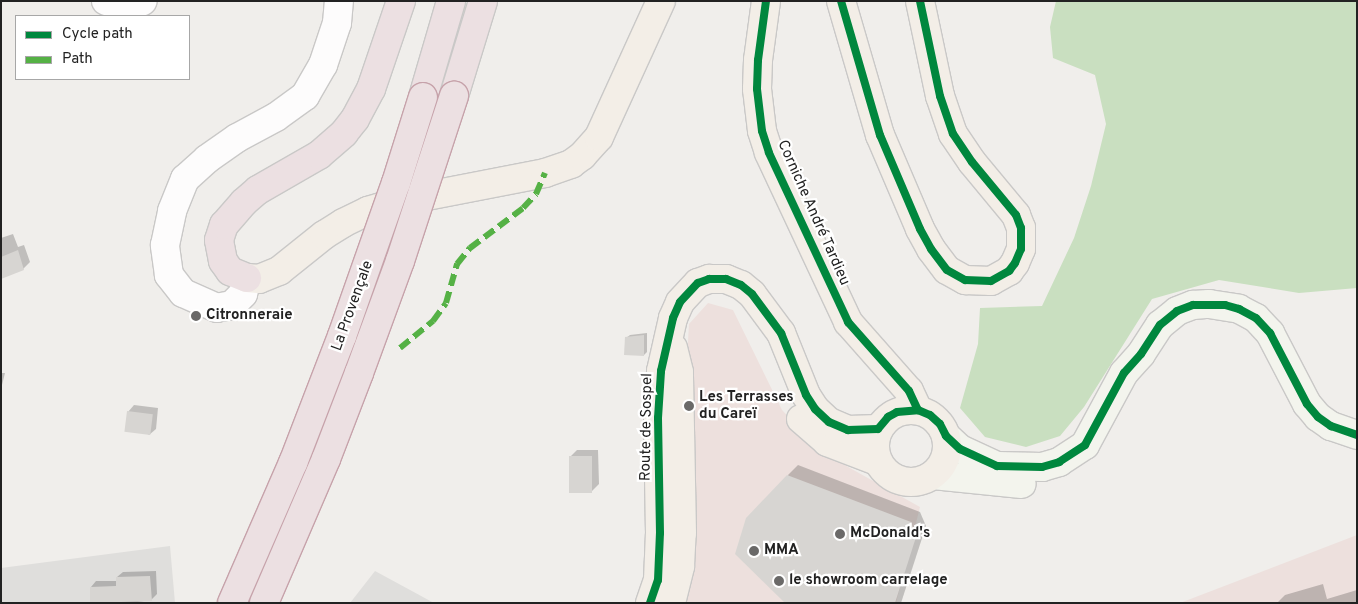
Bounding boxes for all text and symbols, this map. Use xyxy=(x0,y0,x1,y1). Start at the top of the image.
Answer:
legend xyxy=(15,15,190,80)
text: Cycle path xyxy=(62,25,133,44)
text: Path xyxy=(62,50,93,69)
street label: Corniche André Tardieu xyxy=(773,137,853,289)
street label: La Provençale xyxy=(328,258,378,354)
place label: Citronneraie xyxy=(206,307,293,325)
marker: Citronneraie xyxy=(190,310,202,322)
street label: Route de Sospel xyxy=(637,373,657,481)
place label: Les Terrasses du Careï xyxy=(699,388,794,423)
marker: Les Terrasses du Careï xyxy=(683,400,695,412)
place label: McDonald's xyxy=(850,525,930,543)
marker: McDonald's xyxy=(834,528,846,540)
place label: MMA xyxy=(764,542,799,560)
marker: MMA xyxy=(748,545,760,557)
place label: le showroom carrelage xyxy=(789,572,948,590)
marker: le showroom carrelage xyxy=(773,575,785,587)

